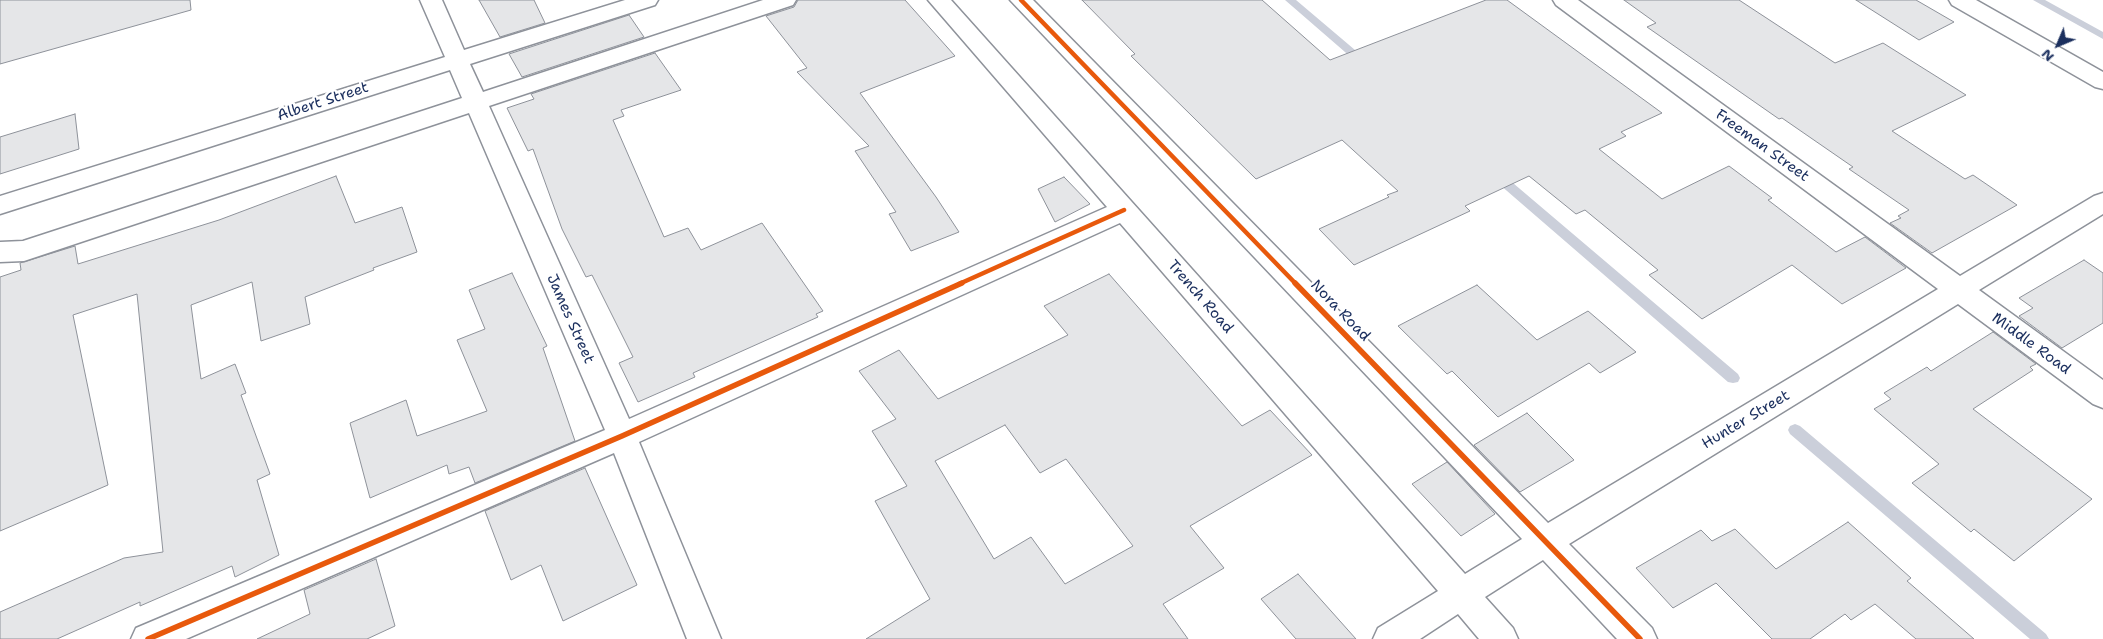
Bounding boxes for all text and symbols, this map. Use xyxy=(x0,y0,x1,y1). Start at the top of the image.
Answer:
north arrow xyxy=(2033,20,2083,70)
text: N xyxy=(2037,45,2058,66)
street label: Albert Street xyxy=(275,79,371,125)
street label: Freeman Street xyxy=(1712,106,1812,186)
street label: Trench Road xyxy=(1163,257,1237,337)
street label: James Street xyxy=(542,272,598,366)
street label: Nora Road xyxy=(1306,277,1374,345)
street label: Middle Road xyxy=(1988,309,2074,379)
street label: Hunter Street xyxy=(1699,387,1793,453)

